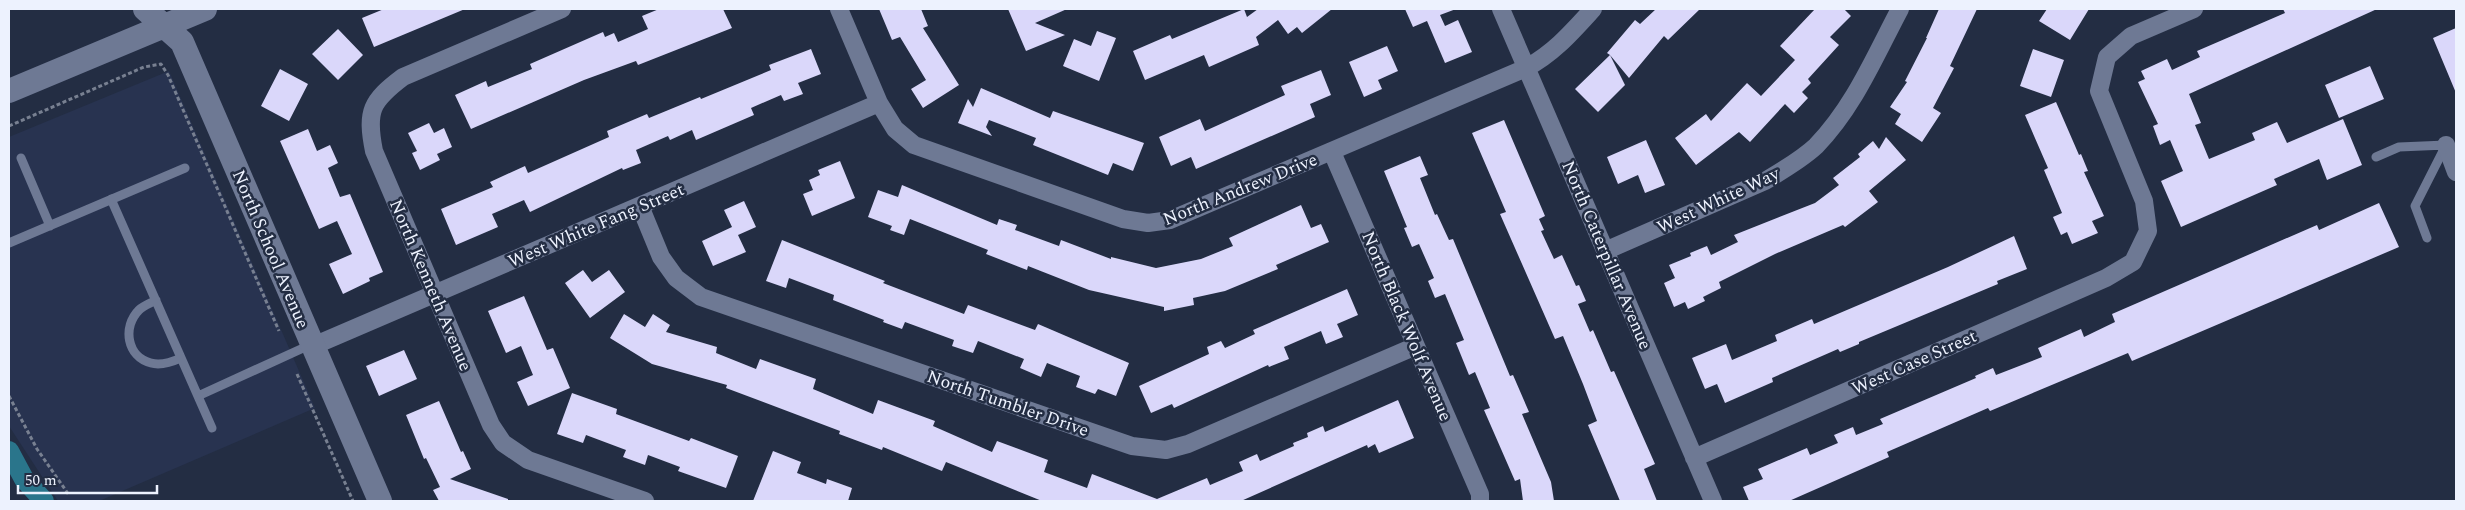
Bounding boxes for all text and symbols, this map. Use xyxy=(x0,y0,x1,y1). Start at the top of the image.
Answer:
street label: North Andrew Drive xyxy=(1159,146,1322,233)
street label: North Caterpillar Avenue xyxy=(1554,156,1659,354)
street label: West White Way xyxy=(1653,160,1785,241)
street label: North School Avenue xyxy=(225,166,316,333)
street label: West White Fang Street xyxy=(504,176,689,275)
street label: North Kenneth Avenue xyxy=(382,195,479,375)
street label: North Black Wolf Avenue xyxy=(1354,227,1459,425)
street label: West Case Street xyxy=(1847,323,1981,402)
street label: North Tumbler Drive xyxy=(923,363,1092,444)
scale bar xyxy=(18,462,156,494)
text: 50 m xyxy=(25,469,57,492)

